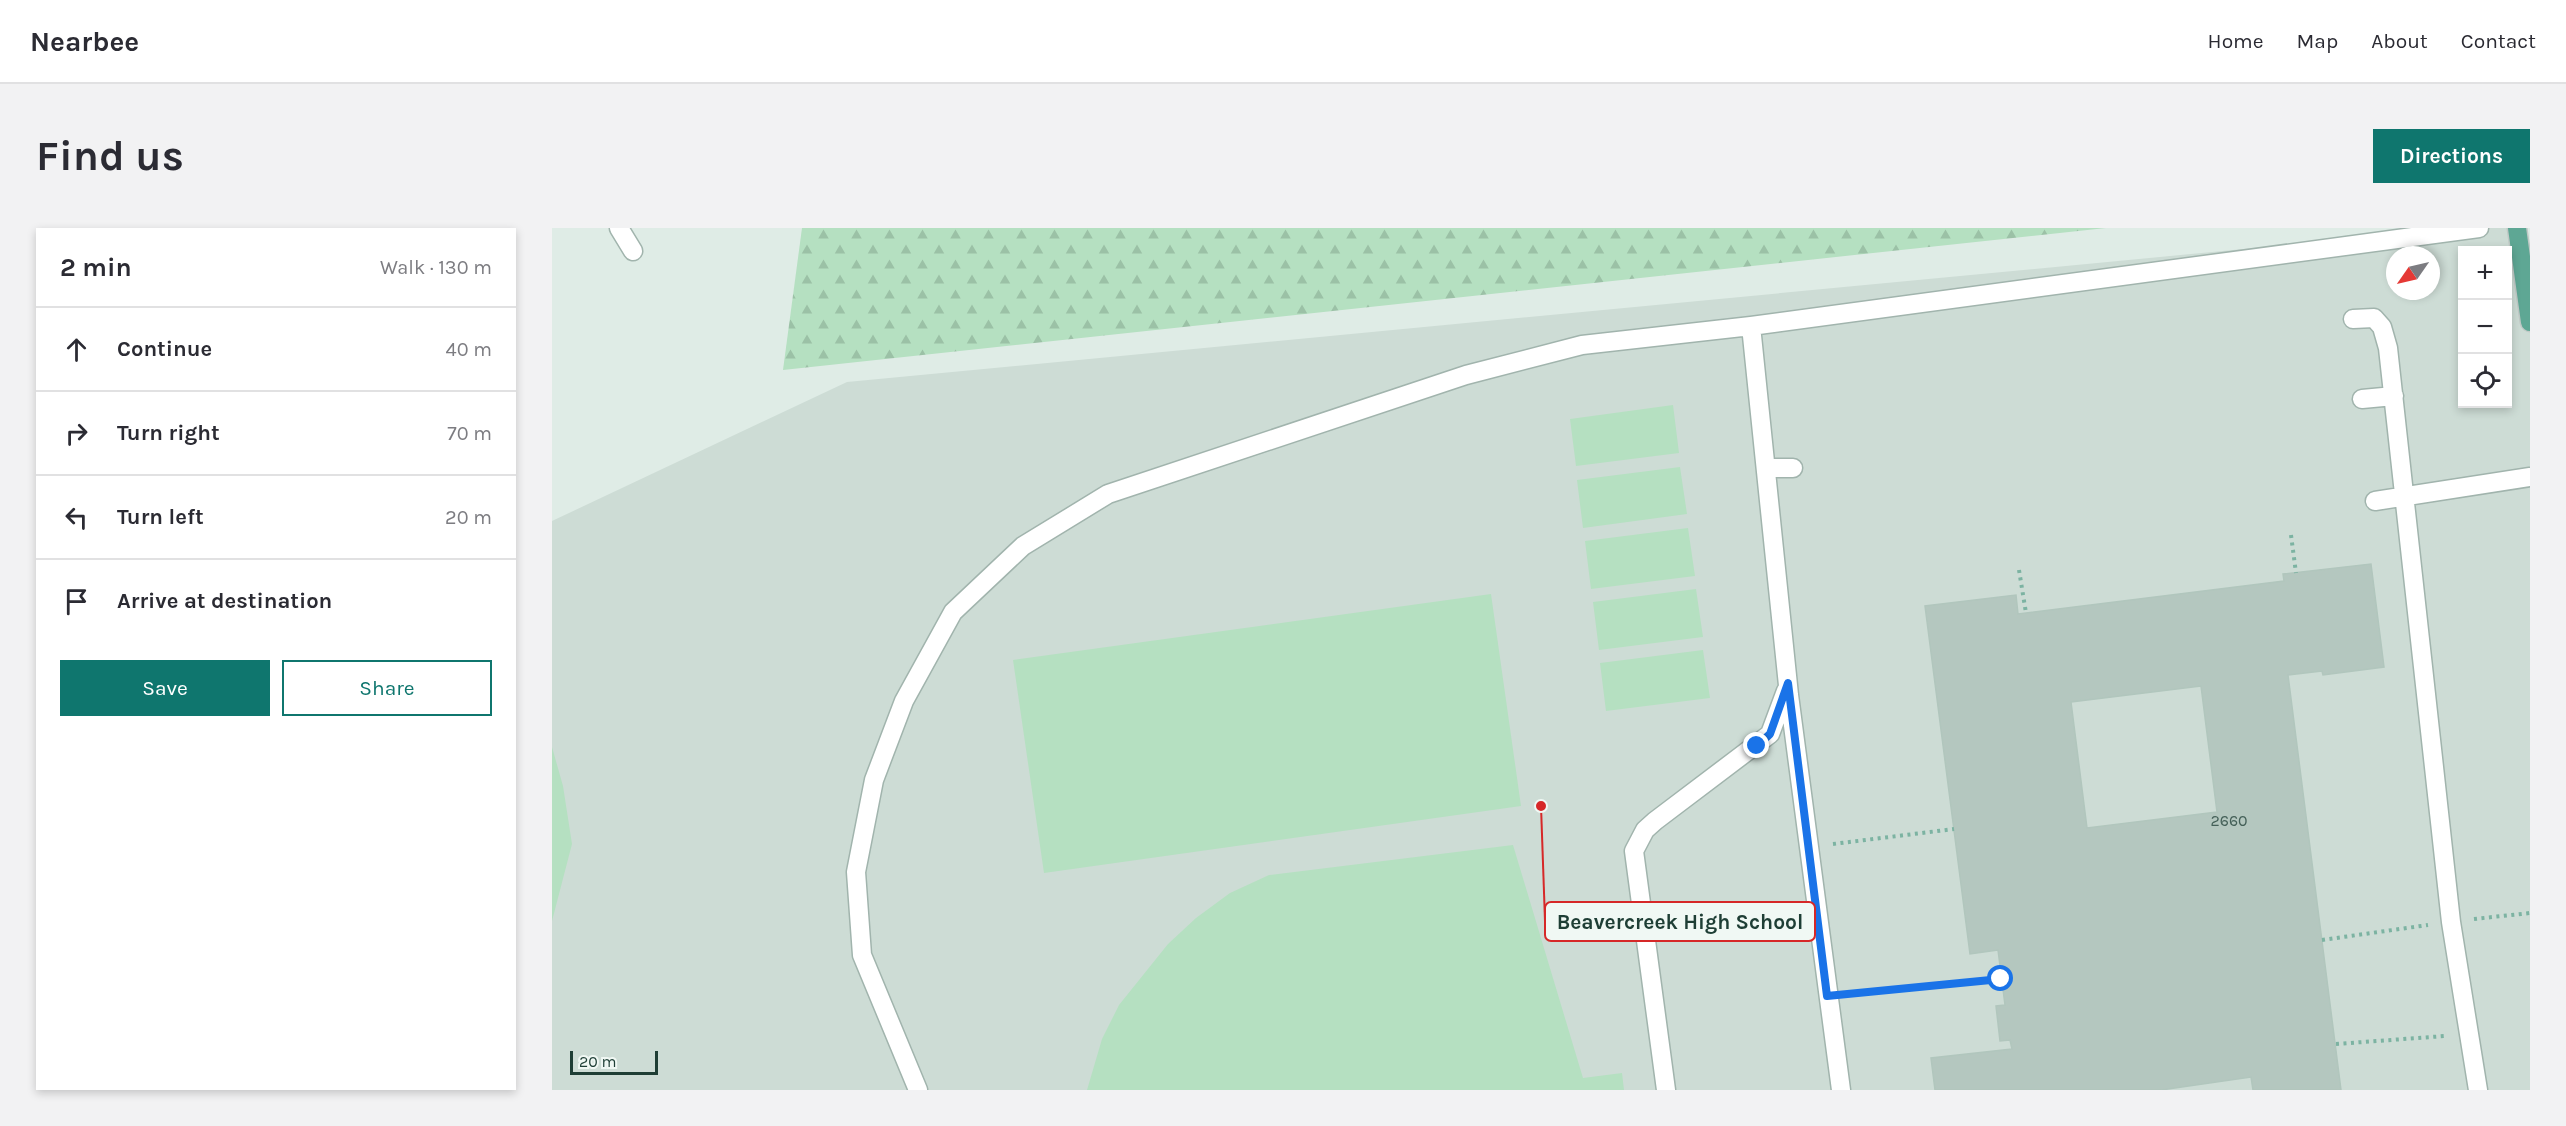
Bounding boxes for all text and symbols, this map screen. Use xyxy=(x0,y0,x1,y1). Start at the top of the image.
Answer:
text: Nearbee xyxy=(30,25,139,58)
text: Home xyxy=(2208,29,2264,53)
text: Map xyxy=(2297,29,2338,53)
text: About xyxy=(2371,29,2428,53)
text: Contact xyxy=(2461,29,2536,53)
button: Directions xyxy=(2373,129,2530,183)
text: Find us xyxy=(36,131,184,181)
north arrow xyxy=(2386,246,2440,300)
map controls xyxy=(2458,246,2512,408)
button: + xyxy=(2458,246,2512,300)
text: 2 min xyxy=(60,252,132,283)
text: Walk · 130 m xyxy=(380,256,492,279)
button: − xyxy=(2458,300,2512,354)
icon: ahead xyxy=(60,333,93,366)
text: Continue xyxy=(117,336,212,362)
text: 40 m xyxy=(446,338,492,361)
button: locate xyxy=(2458,354,2512,408)
icon: right xyxy=(60,417,93,450)
text: Turn right xyxy=(117,420,220,446)
text: 70 m xyxy=(447,422,492,445)
icon: left xyxy=(60,501,93,534)
text: Turn left xyxy=(117,504,204,530)
text: 20 m xyxy=(445,506,492,529)
icon: arrive xyxy=(60,585,93,618)
text: Arrive at destination xyxy=(117,588,332,614)
button: Save xyxy=(60,660,270,716)
button: Share xyxy=(282,660,492,716)
route end xyxy=(1743,732,1769,758)
house number: 2660 xyxy=(2210,811,2248,830)
callout: Beavercreek High School xyxy=(1545,902,1815,941)
text: Beavercreek High School xyxy=(1557,910,1803,934)
route start xyxy=(1987,965,2013,991)
scale bar xyxy=(570,1048,658,1076)
text: 20 m xyxy=(579,1052,617,1071)

